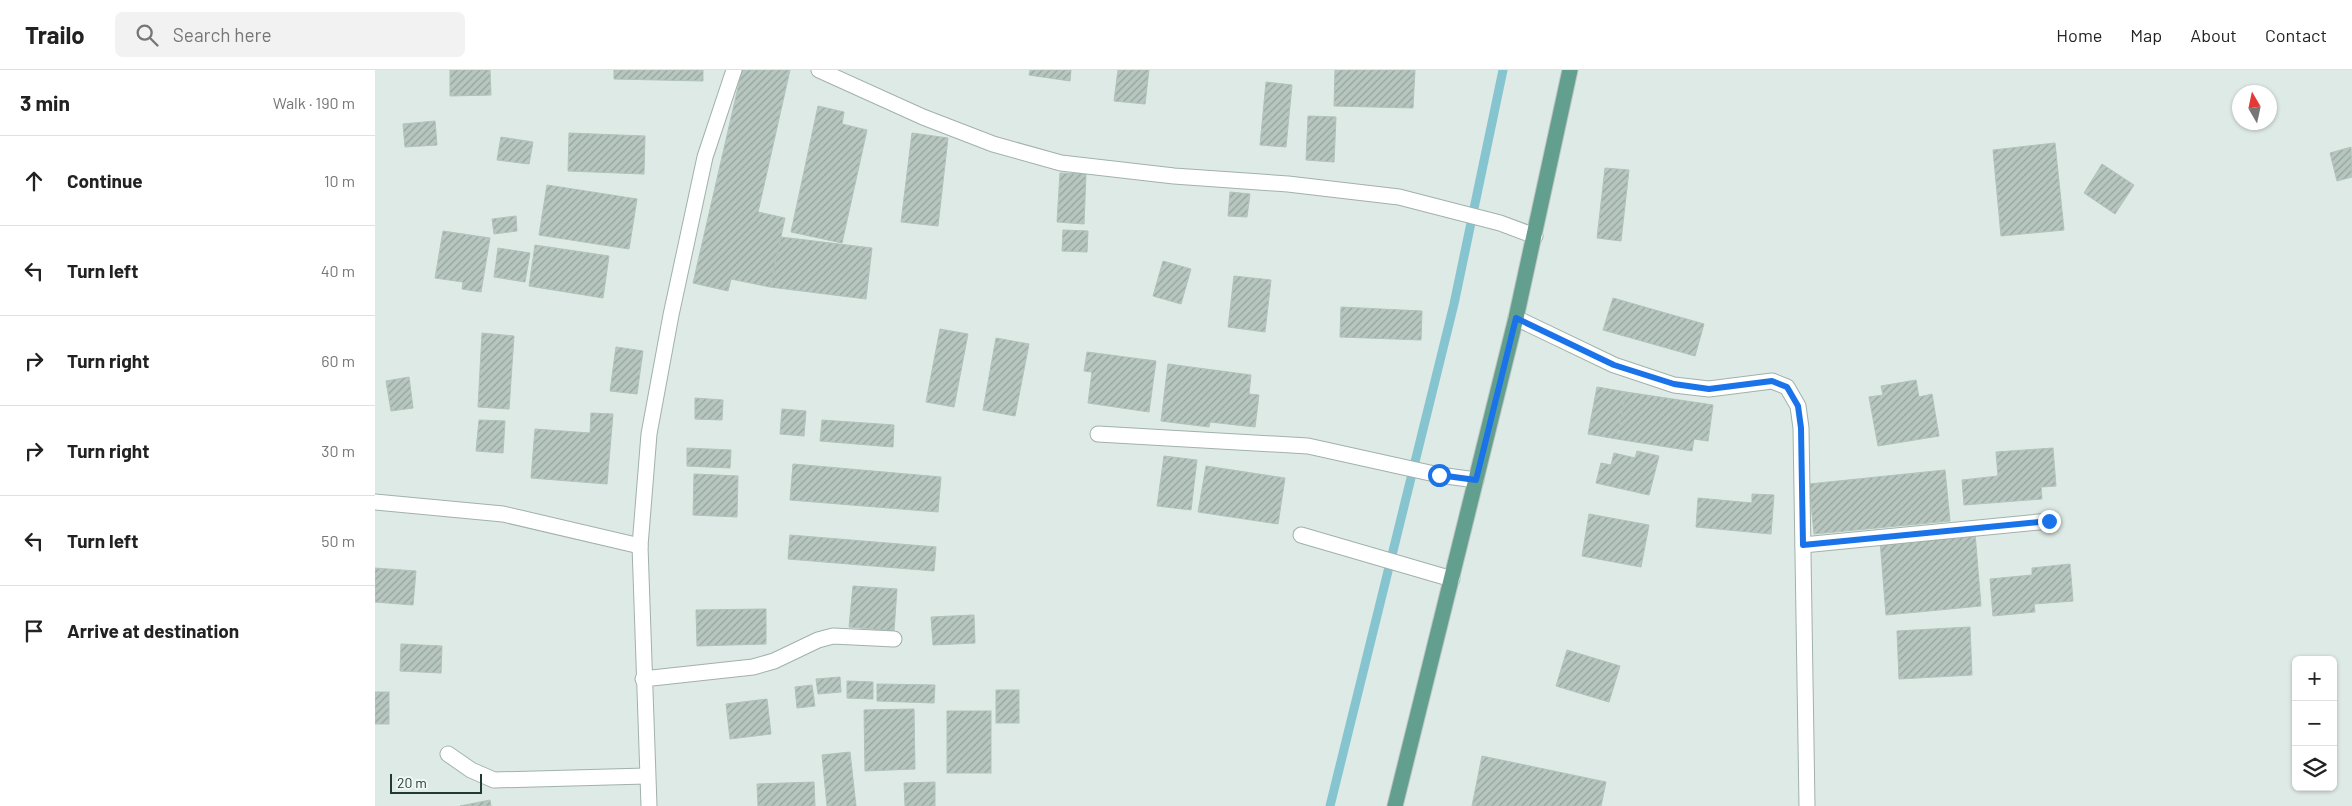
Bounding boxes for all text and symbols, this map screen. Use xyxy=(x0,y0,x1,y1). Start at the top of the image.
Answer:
search box xyxy=(115,12,465,57)
text: Trailo xyxy=(25,20,85,49)
icon: search xyxy=(133,21,161,49)
text: Search here xyxy=(173,23,272,46)
text: Home xyxy=(2056,24,2102,46)
text: Map xyxy=(2130,24,2162,46)
text: About xyxy=(2190,24,2237,46)
text: Contact xyxy=(2265,24,2327,46)
north arrow xyxy=(2232,85,2277,130)
text: 3 min xyxy=(20,90,70,115)
text: Walk · 190 m xyxy=(273,93,355,112)
icon: ahead xyxy=(20,167,48,195)
text: Continue xyxy=(67,169,143,192)
text: 10 m xyxy=(324,171,355,190)
icon: left xyxy=(20,257,48,285)
text: Turn left xyxy=(67,259,138,282)
text: 40 m xyxy=(321,261,355,280)
icon: right xyxy=(20,347,48,375)
text: Turn right xyxy=(67,349,149,372)
text: 60 m xyxy=(321,351,355,370)
icon: right xyxy=(20,437,48,465)
text: Turn right xyxy=(67,439,149,462)
text: 30 m xyxy=(321,441,355,460)
route start xyxy=(1428,464,1451,487)
route end xyxy=(2038,510,2061,533)
icon: left xyxy=(20,527,48,555)
text: Turn left xyxy=(67,529,138,552)
text: 50 m xyxy=(321,531,355,550)
icon: arrive xyxy=(20,617,48,645)
text: Arrive at destination xyxy=(67,619,239,642)
map controls xyxy=(2292,656,2337,791)
button: + xyxy=(2292,656,2337,701)
button: − xyxy=(2292,701,2337,746)
button: layers xyxy=(2292,746,2337,791)
scale bar xyxy=(390,771,483,794)
text: 20 m xyxy=(397,774,427,791)

